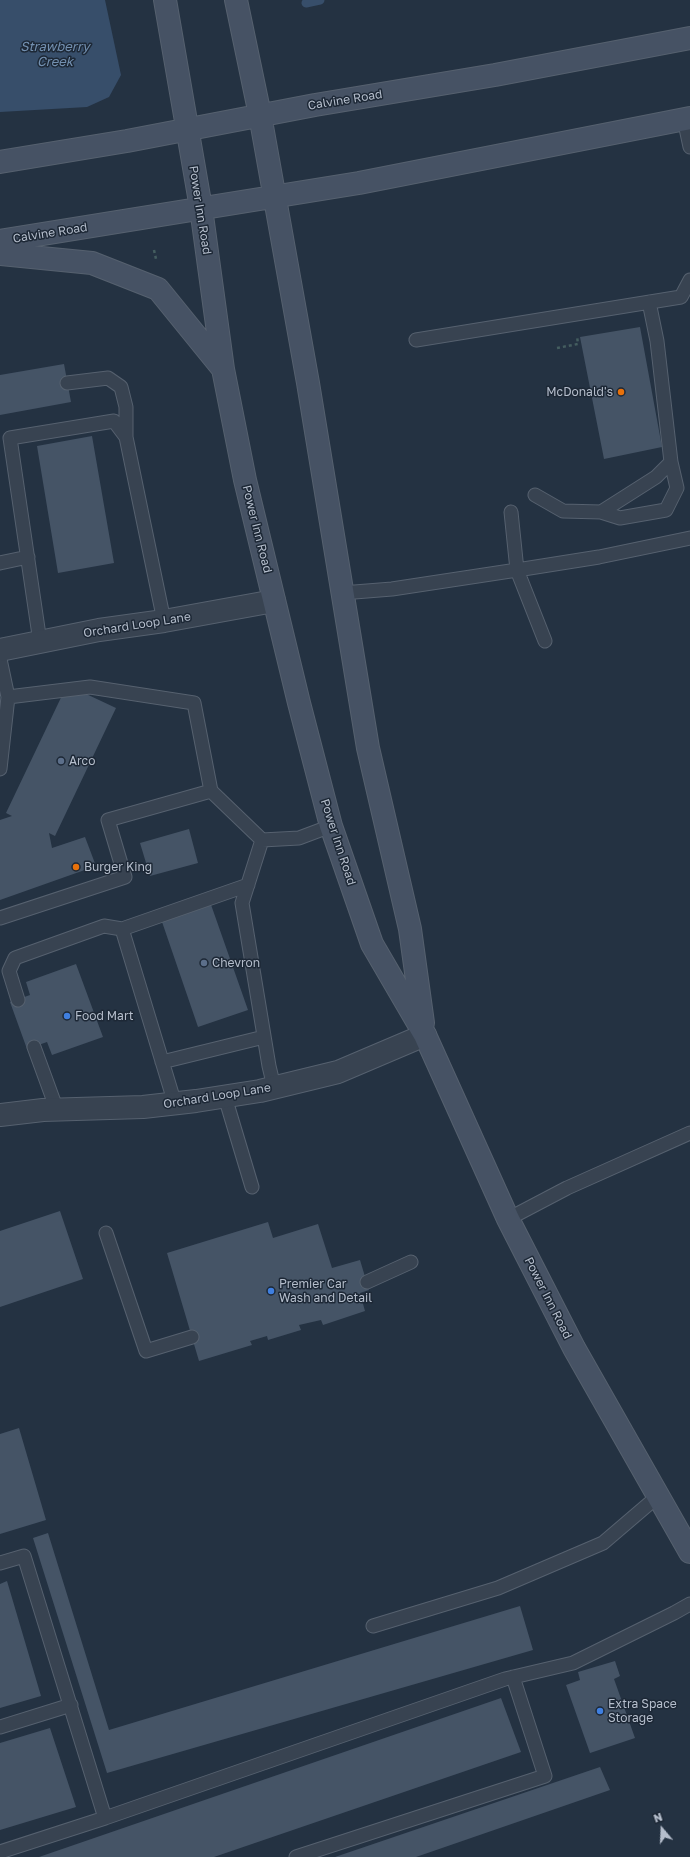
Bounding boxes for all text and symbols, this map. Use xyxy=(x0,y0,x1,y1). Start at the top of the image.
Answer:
water label: Strawberry Creek xyxy=(20,39,90,70)
street label: Calvine Road xyxy=(307,87,383,113)
street label: Power Inn Road xyxy=(186,164,214,256)
street label: Calvine Road xyxy=(12,220,88,246)
place label: McDonald's xyxy=(546,385,613,399)
marker: McDonald's xyxy=(616,387,626,397)
street label: Power Inn Road xyxy=(239,484,275,574)
street label: Orchard Loop Lane xyxy=(82,609,192,641)
place label: Arco xyxy=(69,754,95,768)
marker: Arco xyxy=(56,756,66,766)
street label: Power Inn Road xyxy=(317,797,359,887)
place label: Burger King xyxy=(84,860,152,874)
marker: Burger King xyxy=(71,862,81,872)
place label: Chevron xyxy=(212,956,260,970)
marker: Chevron xyxy=(199,958,209,968)
place label: Food Mart xyxy=(75,1009,134,1023)
marker: Food Mart xyxy=(62,1011,72,1021)
street label: Orchard Loop Lane xyxy=(162,1080,272,1112)
street label: Power Inn Road xyxy=(521,1255,575,1341)
place label: Premier Car Wash and Detail xyxy=(279,1277,372,1305)
marker: Premier Car Wash and Detail xyxy=(266,1286,276,1296)
place label: Extra Space Storage xyxy=(608,1697,677,1725)
marker: Extra Space Storage xyxy=(595,1706,605,1716)
north arrow xyxy=(642,1809,682,1849)
text: N xyxy=(652,1810,664,1825)

